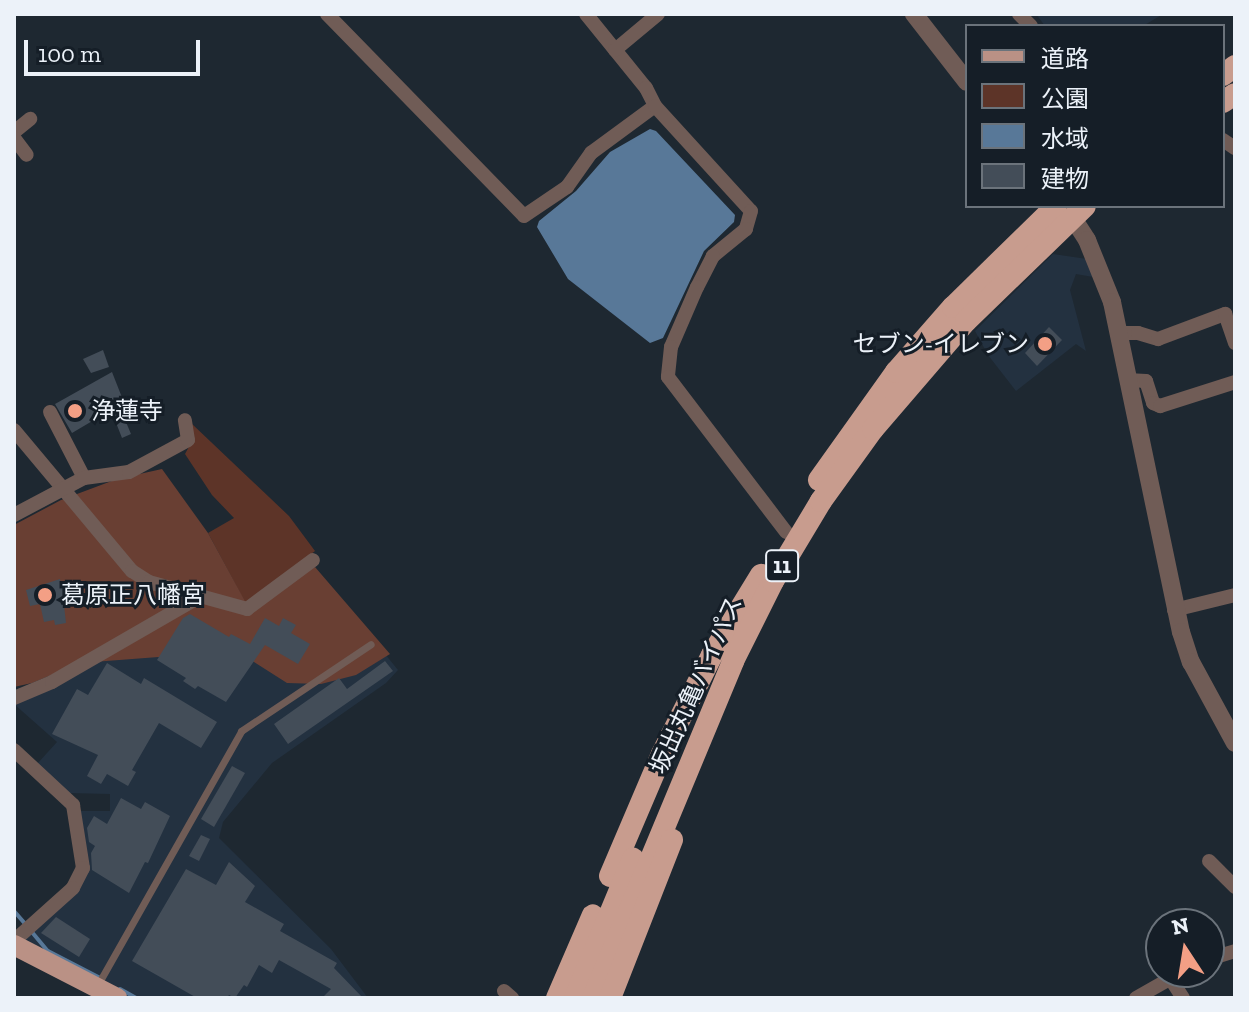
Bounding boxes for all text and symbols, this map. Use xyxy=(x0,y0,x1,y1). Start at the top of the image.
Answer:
scale bar xyxy=(28,24,204,74)
legend xyxy=(965,24,1225,208)
text: 100 m xyxy=(38,39,101,68)
text: 道路 xyxy=(1041,44,1089,73)
text: 公園 xyxy=(1041,84,1089,113)
text: 水域 xyxy=(1041,124,1089,153)
text: 建物 xyxy=(1041,164,1089,193)
place label: セブン-イレブン xyxy=(853,330,1029,358)
marker: セブン-イレブン xyxy=(1036,335,1054,353)
place label: 浄蓮寺 xyxy=(91,397,163,425)
marker: 浄蓮寺 xyxy=(66,402,84,420)
road number: 11 xyxy=(764,548,800,584)
place label: 葛原正八幡宮 xyxy=(61,581,205,609)
marker: 葛原正八幡宮 xyxy=(36,586,54,604)
street label: 坂出丸亀バイパス xyxy=(644,591,748,779)
north arrow xyxy=(1145,908,1225,988)
text: N xyxy=(1169,911,1191,941)

